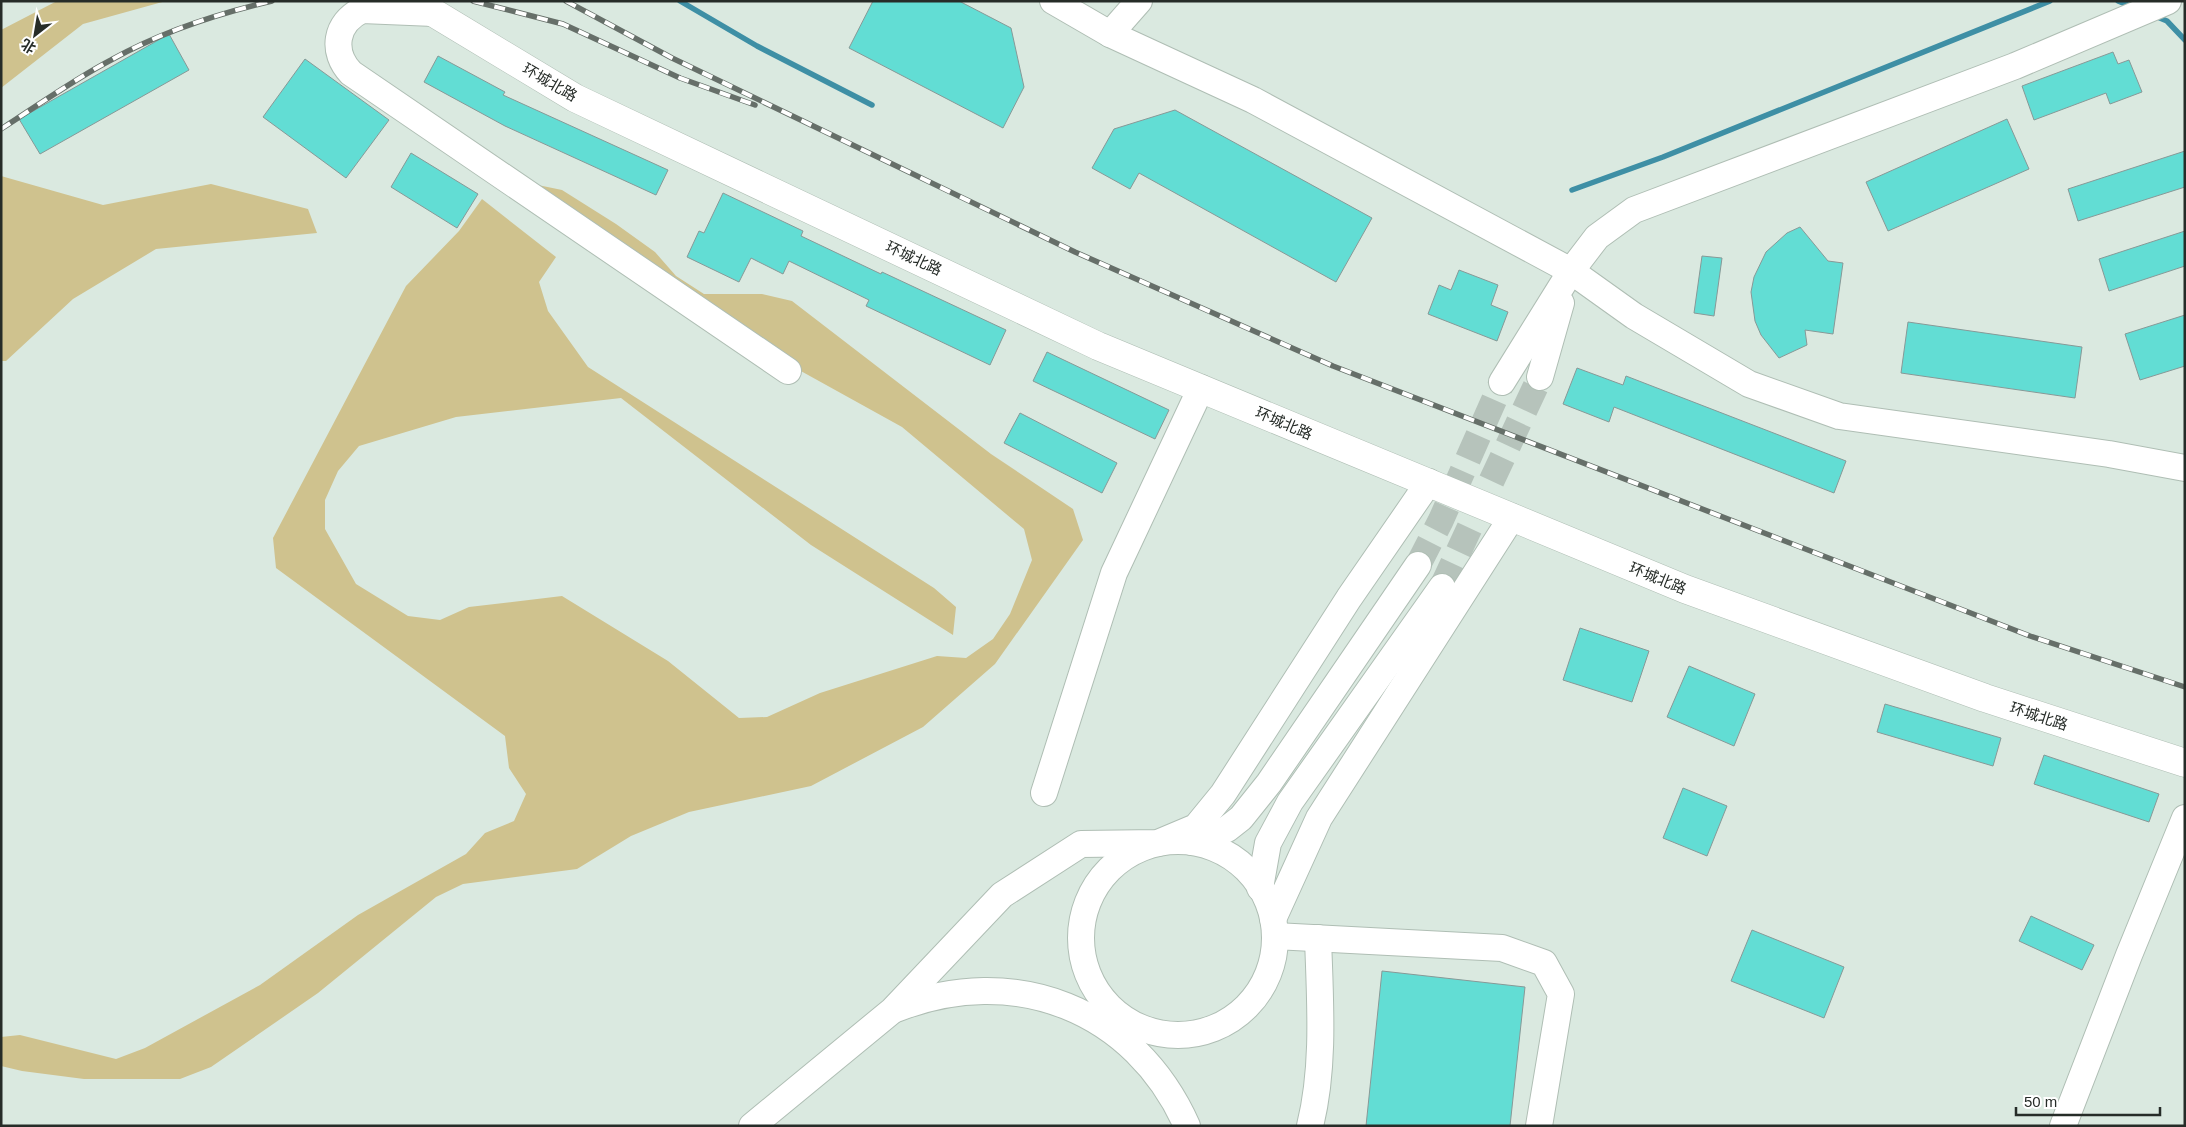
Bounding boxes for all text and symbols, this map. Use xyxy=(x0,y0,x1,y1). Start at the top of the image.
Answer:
north arrow xyxy=(10,10,60,60)
text: 北 xyxy=(18,36,38,57)
street label: 环城北路 xyxy=(520,60,580,104)
street label: 环城北路 xyxy=(883,238,945,278)
street label: 环城北路 xyxy=(1253,403,1315,443)
street label: 环城北路 xyxy=(1627,559,1689,597)
street label: 环城北路 xyxy=(2008,699,2070,733)
scale bar xyxy=(2016,1084,2160,1116)
text: 50 m xyxy=(2024,1093,2057,1110)

